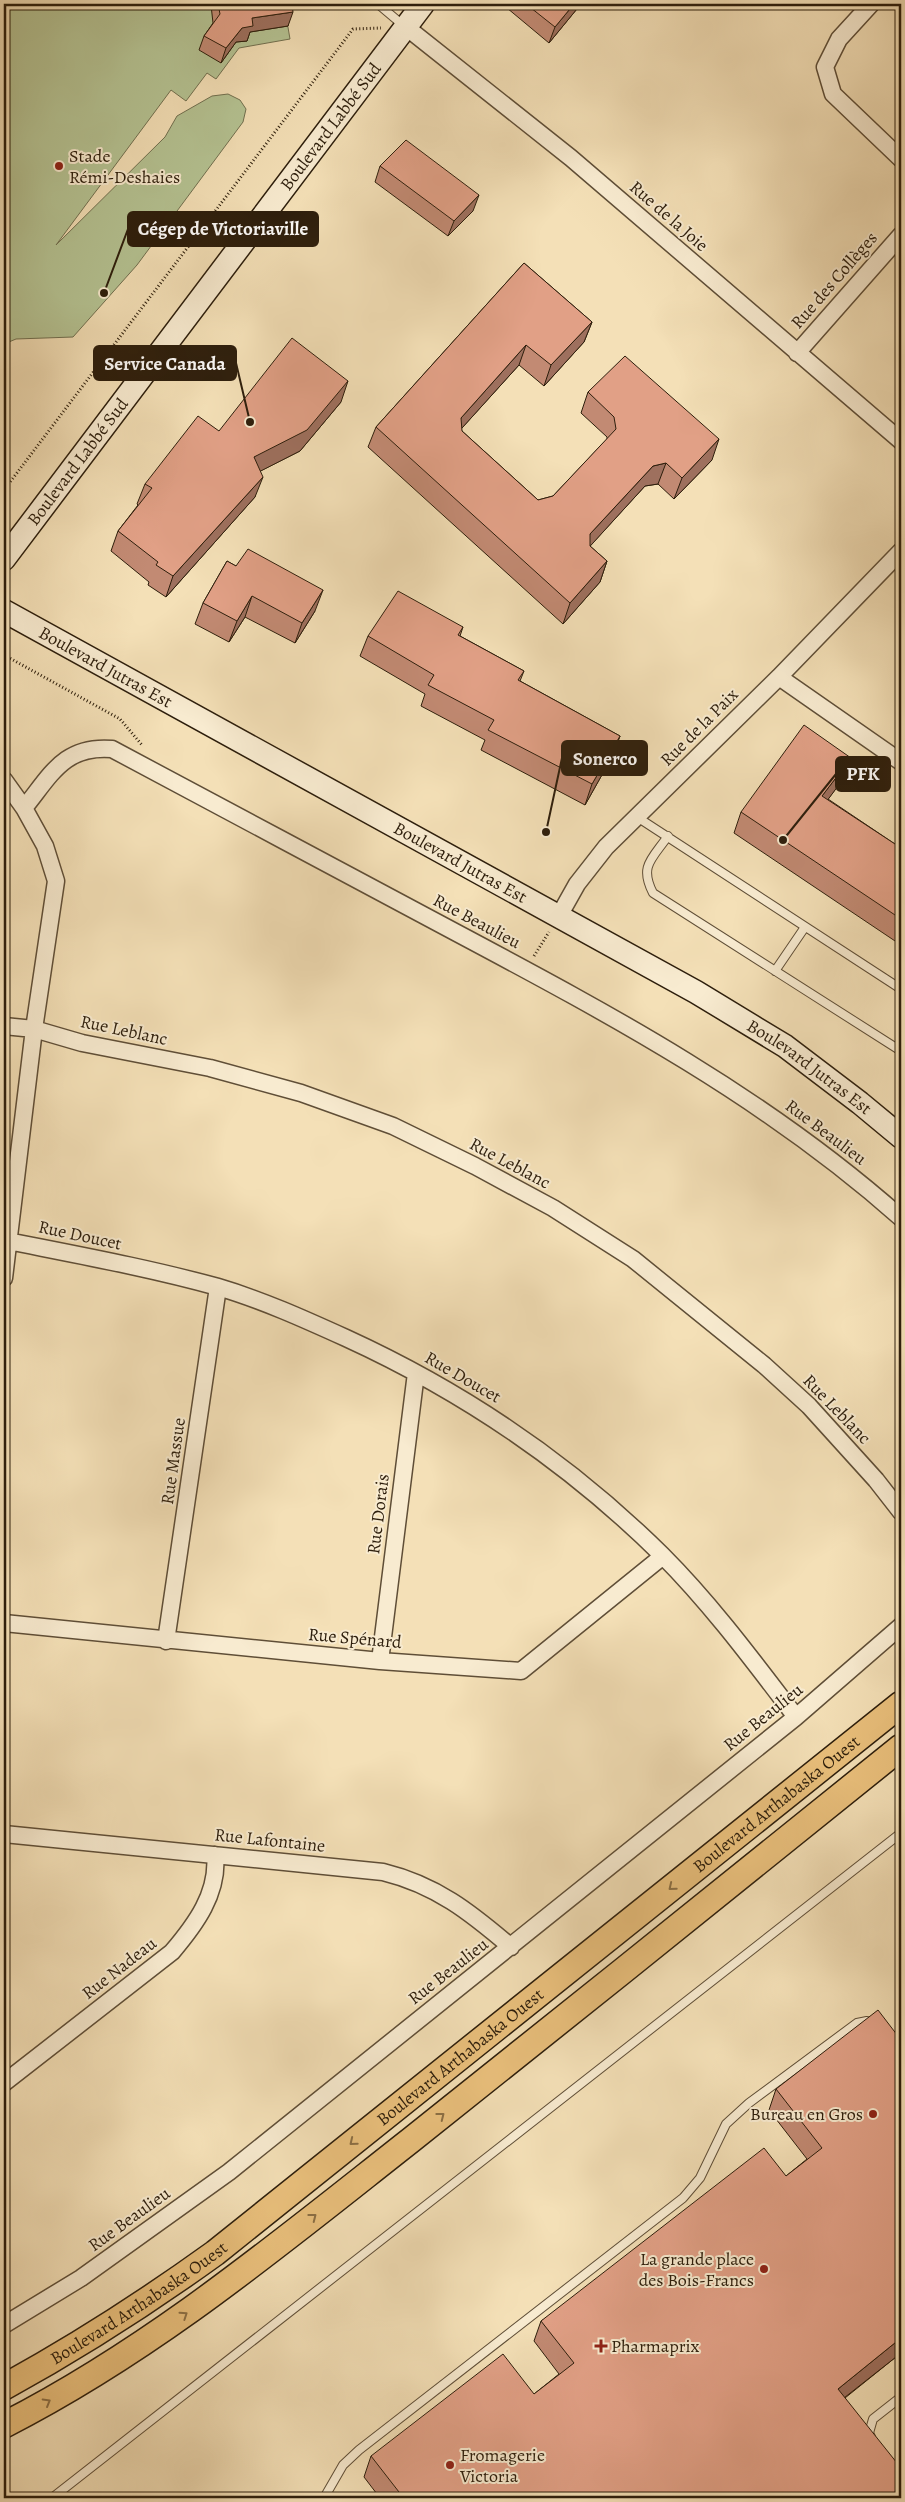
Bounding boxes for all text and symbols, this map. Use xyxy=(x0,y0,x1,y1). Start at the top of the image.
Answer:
street label: Boulevard Labbé Sud xyxy=(274,57,387,195)
place label: Stade Rémi-Deshaies xyxy=(69,144,180,189)
marker: Stade Rémi-Deshaies xyxy=(53,160,65,172)
street label: Rue de la Joie xyxy=(625,175,713,257)
callout: Cégep de Victoriaville xyxy=(128,212,318,246)
text: Cégep de Victoriaville xyxy=(138,216,308,242)
street label: Rue des Collèges xyxy=(785,226,883,334)
callout: Service Canada xyxy=(94,346,236,380)
text: Service Canada xyxy=(104,351,226,377)
street label: Boulevard Labbé Sud xyxy=(21,393,134,530)
street label: Boulevard Jutras Est xyxy=(35,621,177,713)
street label: Rue de la Paix xyxy=(655,682,744,771)
callout: Sonerco xyxy=(562,741,647,775)
text: Sonerco xyxy=(573,746,637,772)
callout: PFK xyxy=(836,757,890,791)
text: PFK xyxy=(846,761,880,787)
street label: Boulevard Jutras Est xyxy=(389,816,531,909)
street label: Rue Beaulieu xyxy=(429,888,525,954)
street label: Rue Leblanc xyxy=(78,1009,170,1051)
street label: Boulevard Jutras Est xyxy=(743,1014,877,1120)
street label: Rue Beaulieu xyxy=(780,1094,872,1171)
street label: Rue Leblanc xyxy=(465,1132,555,1194)
street label: Rue Doucet xyxy=(36,1214,124,1256)
street label: Rue Doucet xyxy=(420,1345,506,1409)
street label: Rue Leblanc xyxy=(798,1369,876,1449)
street label: Rue Massue xyxy=(155,1416,191,1506)
street label: Rue Dorais xyxy=(361,1472,395,1556)
street label: Rue Spénard xyxy=(307,1622,403,1654)
street label: Rue Beaulieu xyxy=(718,1677,808,1756)
street label: Boulevard Arthabaska Ouest xyxy=(688,1730,865,1878)
street label: Rue Lafontaine xyxy=(213,1822,327,1858)
one-way arrow xyxy=(669,1882,678,1890)
street label: Rue Nadeau xyxy=(77,1931,162,2005)
street label: Rue Beaulieu xyxy=(403,1932,493,2010)
street label: Boulevard Arthabaska Ouest xyxy=(371,1983,549,2131)
place label: Bureau en Gros xyxy=(750,2102,863,2126)
marker: Bureau en Gros xyxy=(867,2108,879,2120)
one-way arrow xyxy=(435,2113,445,2122)
one-way arrow xyxy=(350,2136,359,2145)
street label: Rue Beaulieu xyxy=(83,2181,175,2257)
one-way arrow xyxy=(308,2213,317,2222)
street label: Boulevard Arthabaska Ouest xyxy=(46,2236,233,2370)
place label: La grande place des Bois-Francs xyxy=(639,2247,754,2292)
marker: La grande place des Bois-Francs xyxy=(758,2263,770,2275)
one-way arrow xyxy=(178,2312,188,2321)
place label: Pharmaprix xyxy=(611,2334,700,2358)
marker: Pharmaprix xyxy=(595,2340,607,2352)
one-way arrow xyxy=(41,2398,50,2408)
place label: Fromagerie Victoria xyxy=(459,2443,545,2488)
marker: Fromagerie Victoria xyxy=(444,2459,456,2471)

